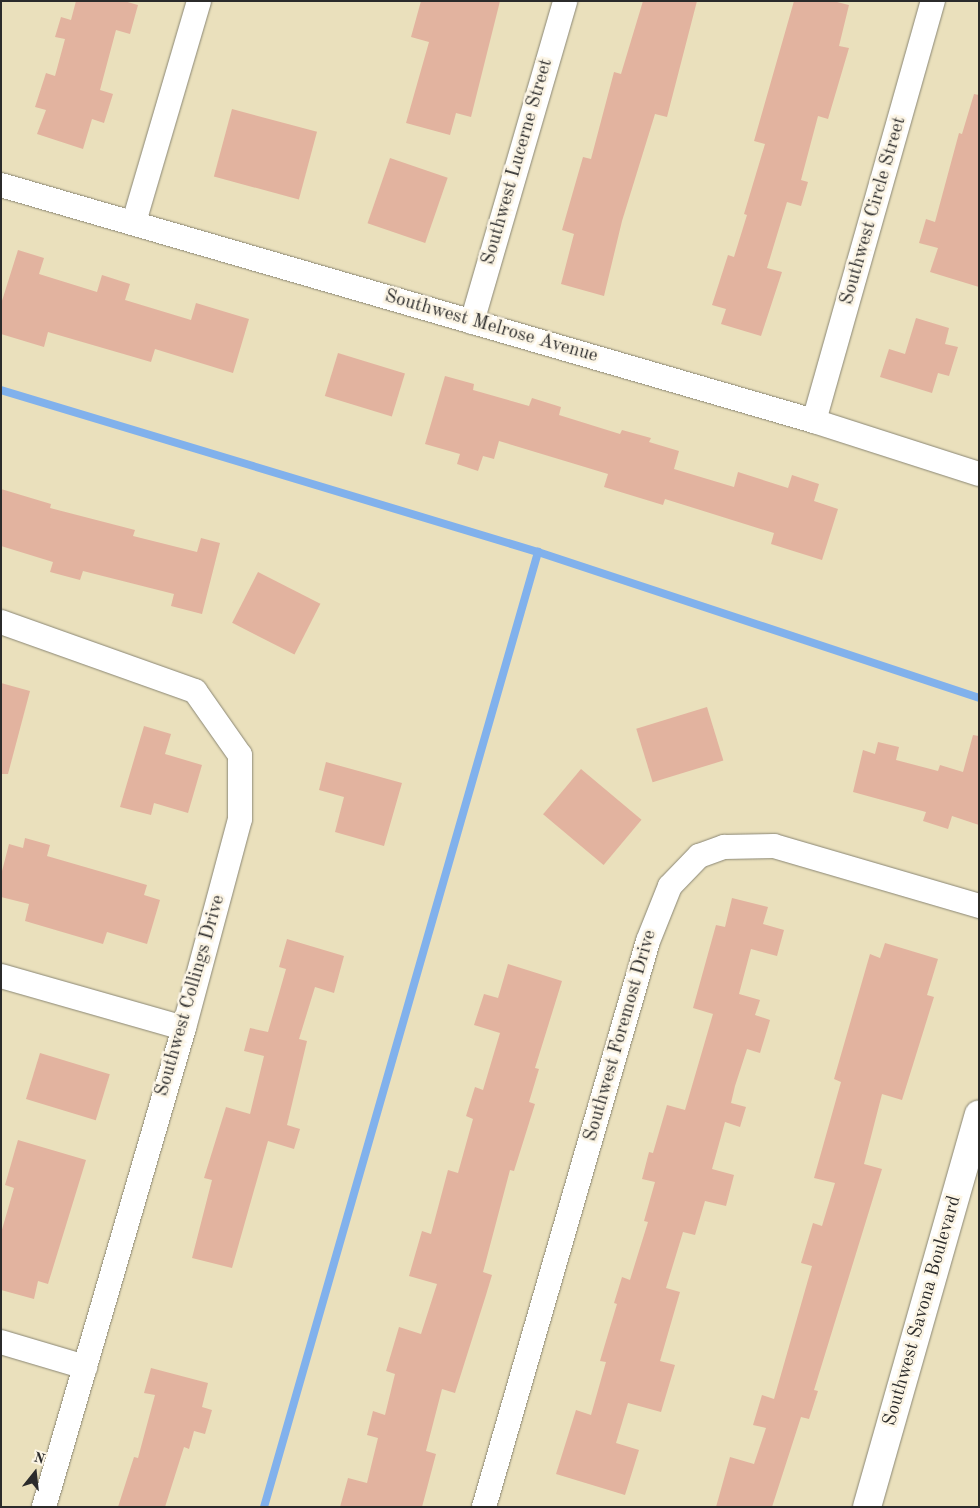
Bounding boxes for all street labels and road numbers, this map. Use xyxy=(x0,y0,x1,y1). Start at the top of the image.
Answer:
street label: Southwest Lucerne Street xyxy=(478,56,558,268)
street label: Southwest Circle Street xyxy=(836,114,912,308)
street label: Southwest Melrose Avenue xyxy=(382,286,600,368)
street label: Southwest Collings Drive xyxy=(151,893,231,1099)
street label: Southwest Foremost Drive xyxy=(580,928,662,1144)
street label: Southwest Savona Boulevard xyxy=(879,1193,967,1429)

